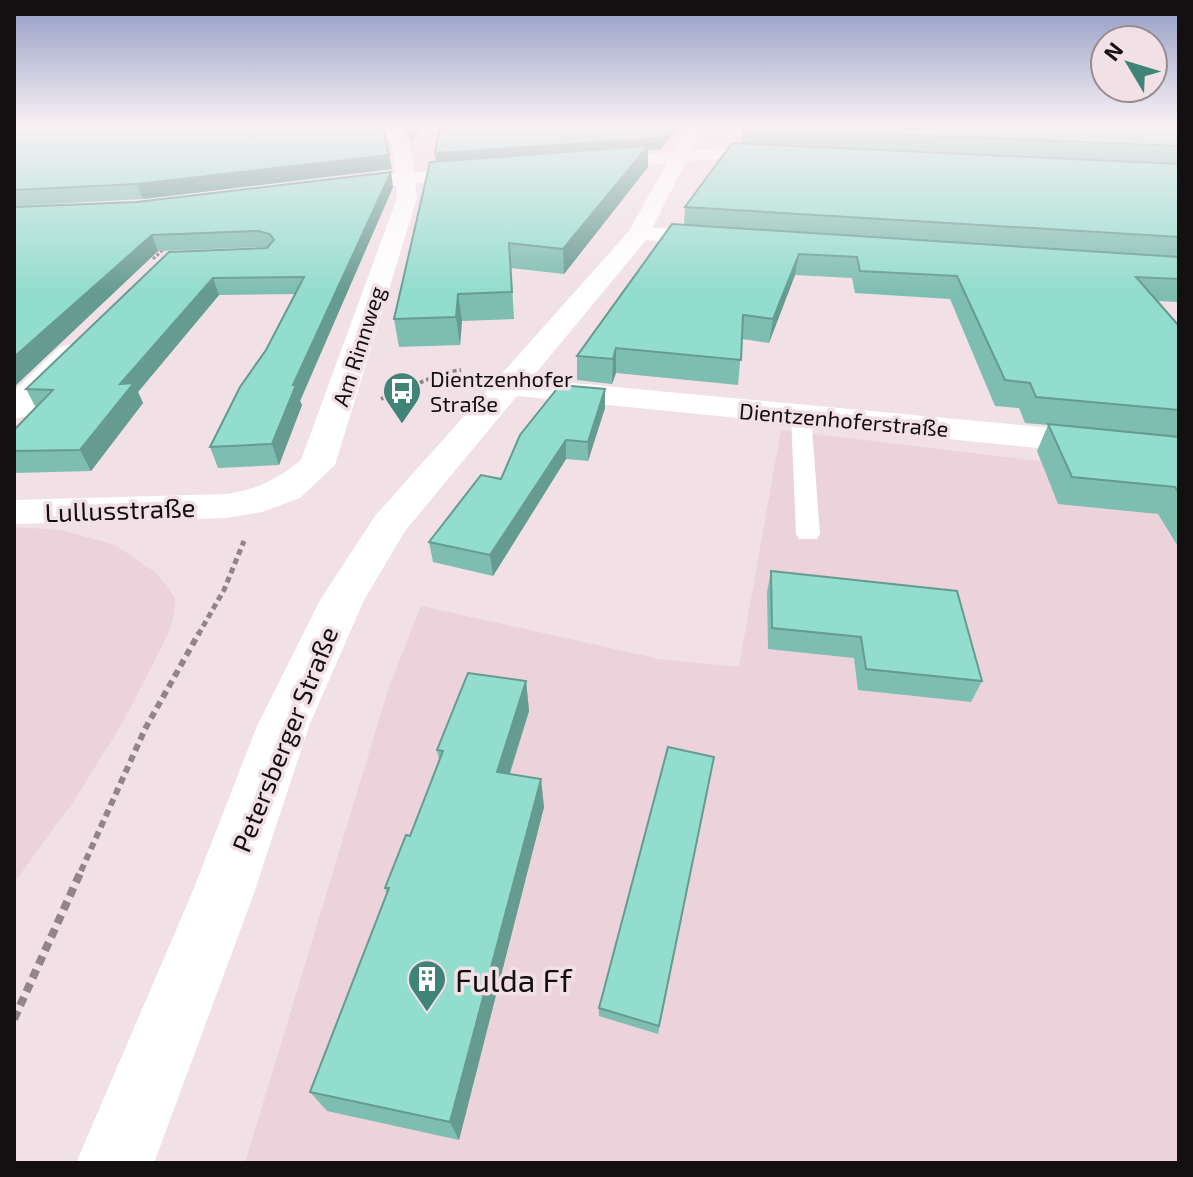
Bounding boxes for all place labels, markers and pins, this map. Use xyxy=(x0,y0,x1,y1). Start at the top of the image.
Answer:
place label: Dientzenhofer Straße xyxy=(430,365,573,416)
bus stop icon: Dientzenhofer Straße xyxy=(381,370,423,425)
building icon: Fulda Ff xyxy=(406,958,448,1013)
place label: Fulda Ff xyxy=(455,960,573,998)

